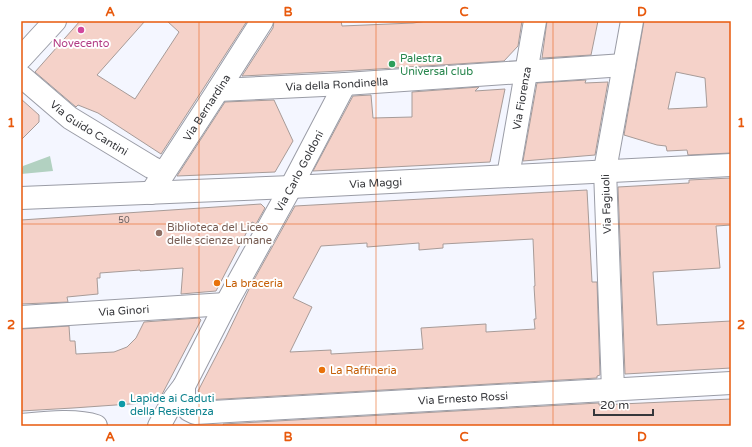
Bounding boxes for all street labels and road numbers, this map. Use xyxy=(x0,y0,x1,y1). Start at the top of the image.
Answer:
street label: Via Fiorenza xyxy=(510,66,534,131)
street label: Via Bernardina xyxy=(181,72,233,144)
street label: Via della Rondinella xyxy=(285,75,389,94)
street label: Via Guido Cantini xyxy=(47,98,130,159)
street label: Via Carlo Goldoni xyxy=(272,128,326,215)
street label: Via Fagiuoli xyxy=(599,174,614,234)
street label: Via Maggi xyxy=(349,175,402,191)
street label: Via Ginori xyxy=(98,303,150,319)
street label: Via Ernesto Rossi xyxy=(418,389,509,408)

